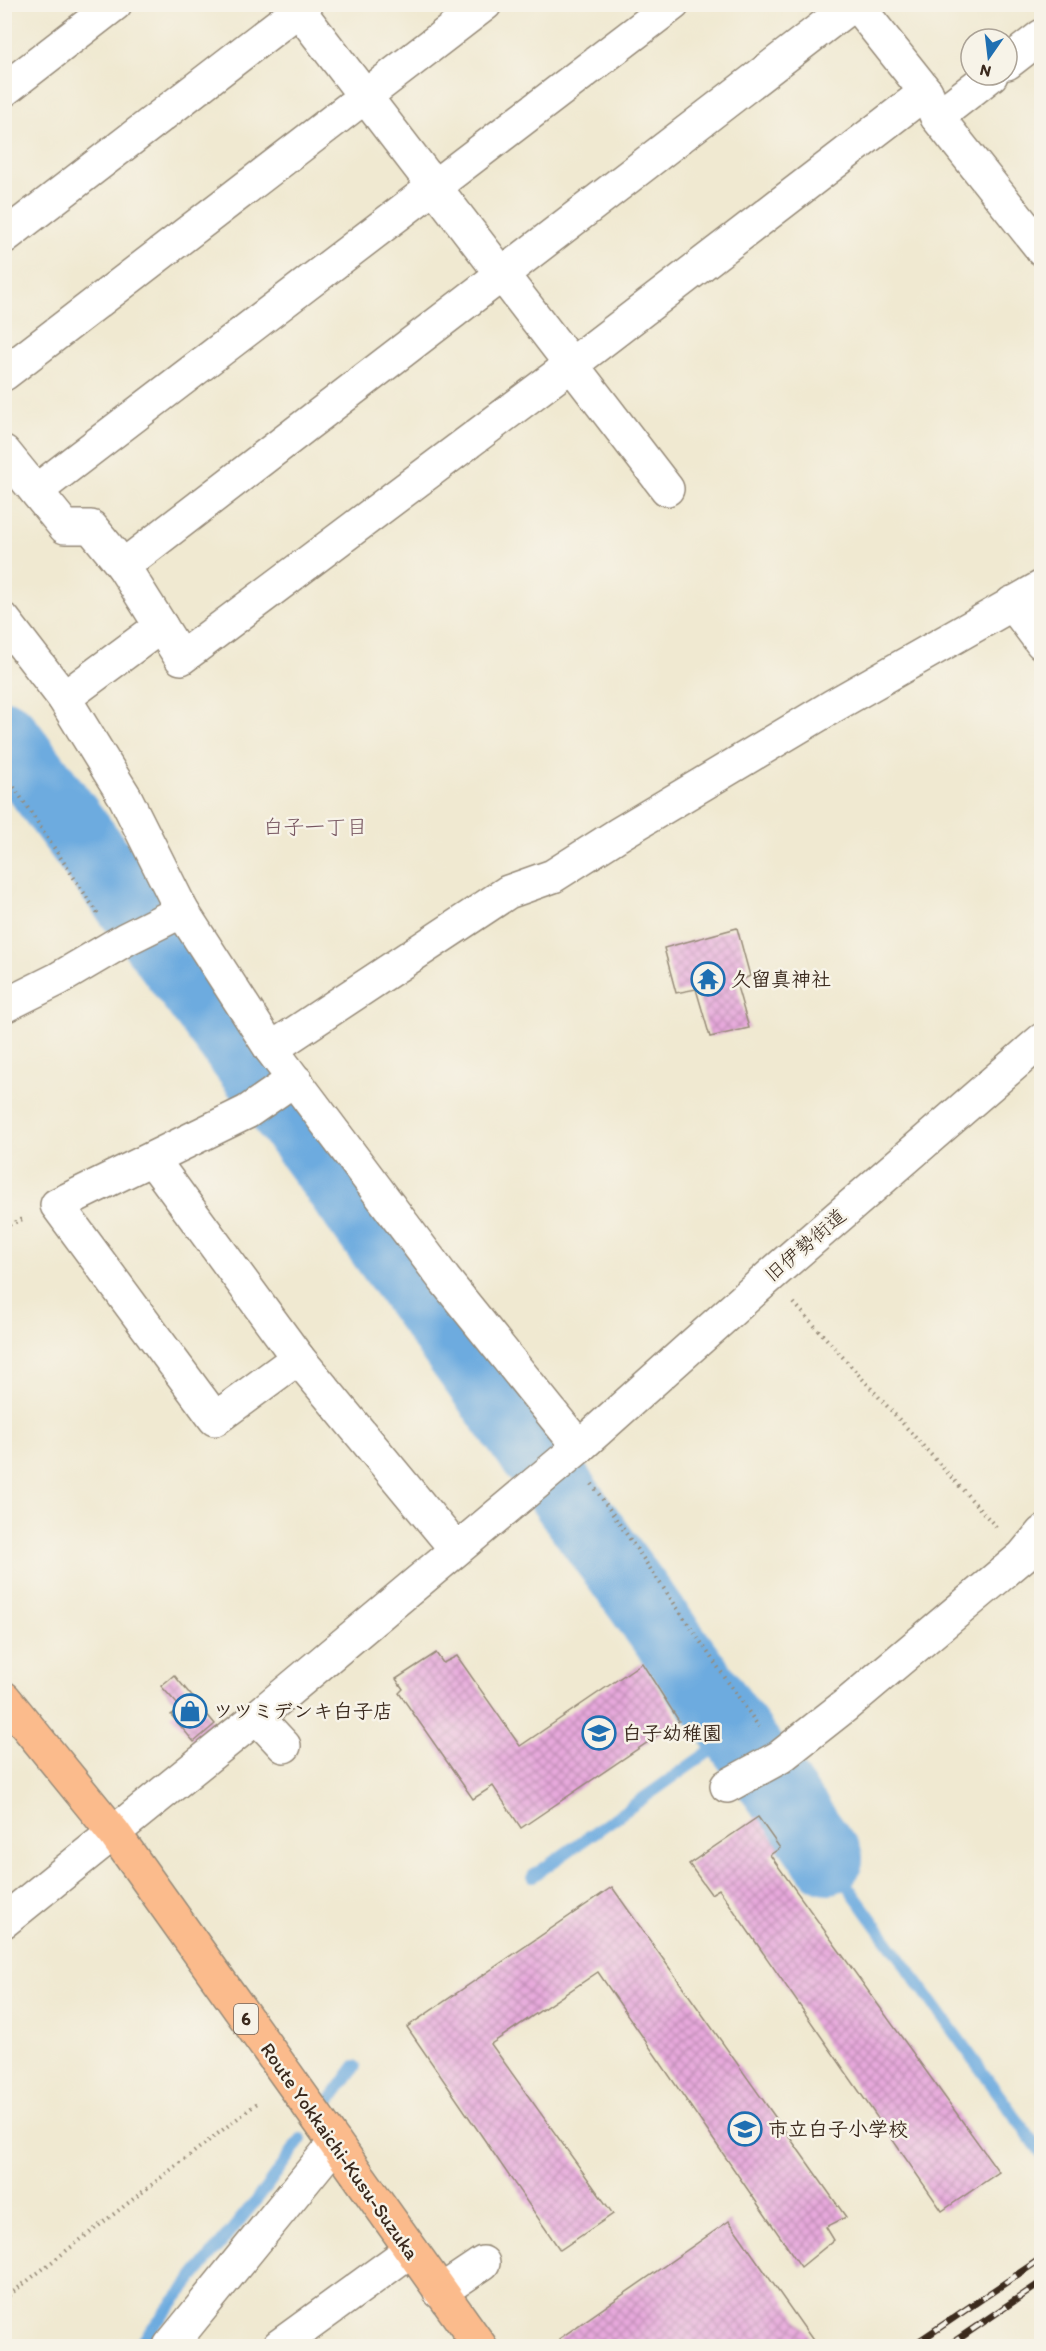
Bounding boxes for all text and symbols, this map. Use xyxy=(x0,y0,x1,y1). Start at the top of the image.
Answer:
north arrow xyxy=(959,27,1019,87)
text: N xyxy=(978,61,993,82)
district label: 白子一丁目 xyxy=(263,814,368,839)
temple icon: 久留真神社 xyxy=(690,961,726,997)
place label: 久留真神社 xyxy=(731,967,831,991)
street label: 旧伊勢街道 xyxy=(759,1203,851,1287)
shop icon: ツツミデンキ白子店 xyxy=(172,1693,208,1729)
place label: ツツミデンキ白子店 xyxy=(213,1699,393,1723)
school or university icon: 白子幼稚園 xyxy=(581,1715,617,1751)
place label: 白子幼稚園 xyxy=(622,1721,722,1745)
road number: 6 xyxy=(234,2004,258,2034)
street label: Route Yokkaichi-Kusu-Suzuka xyxy=(256,2038,425,2265)
school or university icon: 市立白子小学校 xyxy=(727,2111,763,2147)
place label: 市立白子小学校 xyxy=(768,2117,908,2141)

